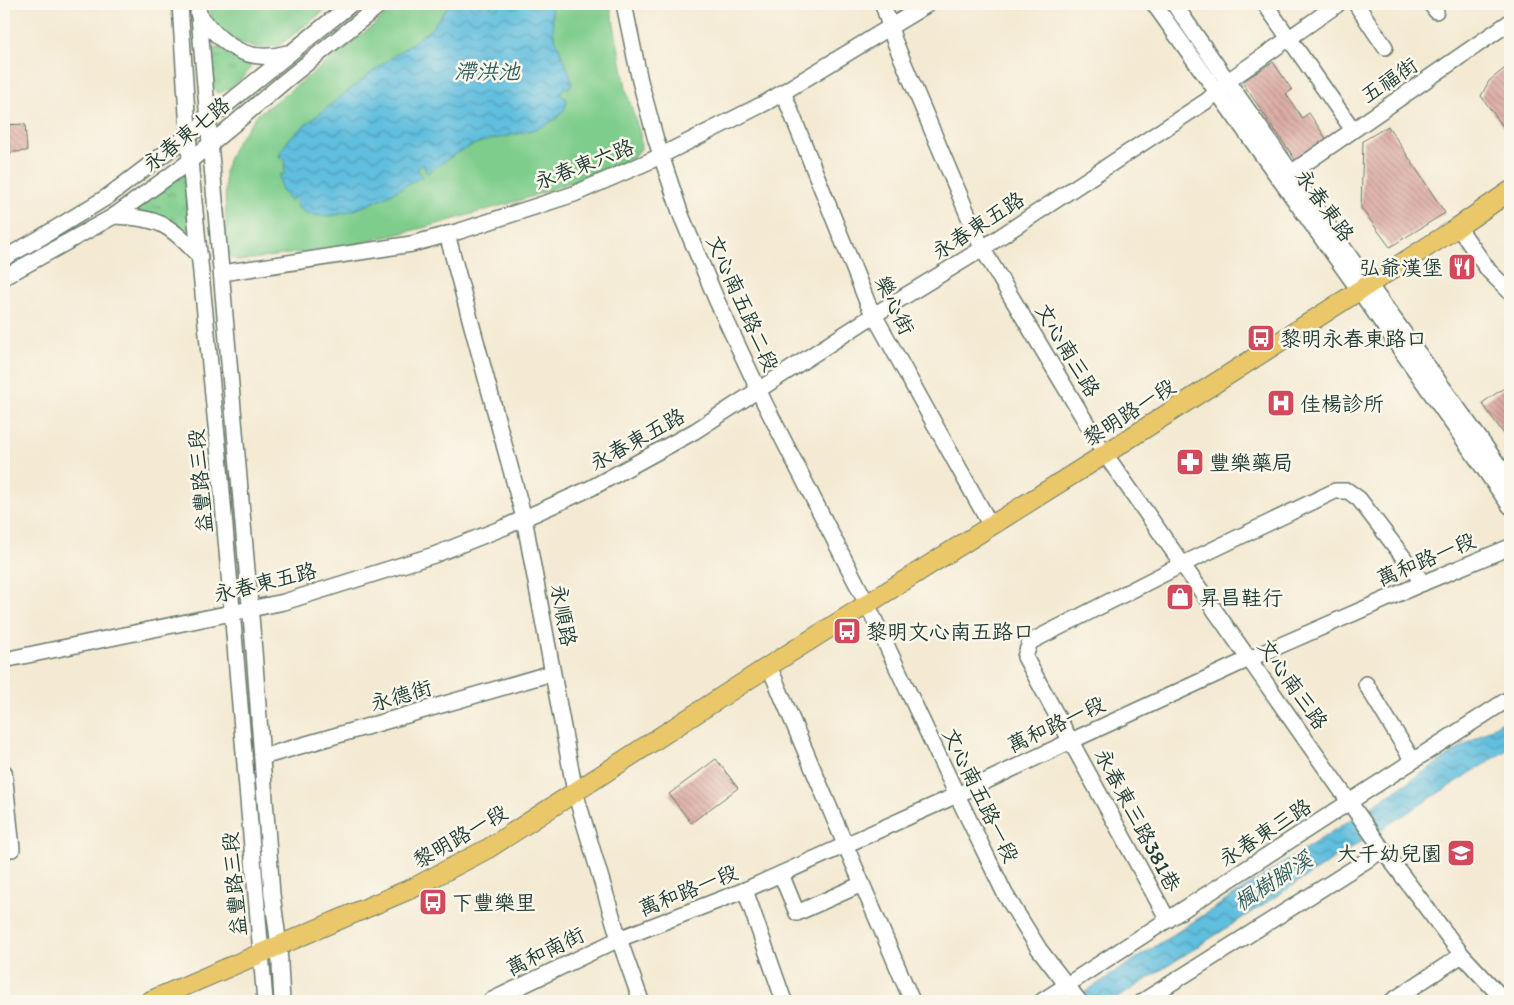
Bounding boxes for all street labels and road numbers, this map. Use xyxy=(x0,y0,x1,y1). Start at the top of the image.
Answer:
street label: 五福街 xyxy=(1356,52,1422,108)
street label: 永春東七路 xyxy=(137,91,235,177)
street label: 永春東六路 xyxy=(531,134,637,194)
street label: 永春東路 xyxy=(1290,164,1360,246)
street label: 永春東五路 xyxy=(927,186,1029,264)
street label: 文心南五路二段 xyxy=(702,231,784,375)
street label: 樂心街 xyxy=(870,271,920,339)
street label: 文心南三路 xyxy=(1030,299,1106,401)
street label: 黎明路一段 xyxy=(1078,373,1180,451)
street label: 永春東五路 xyxy=(585,403,689,475)
street label: 益豐路三段 xyxy=(183,428,217,534)
street label: 萬和路一段 xyxy=(1373,527,1479,591)
street label: 永春東五路 xyxy=(211,557,319,607)
street label: 永順路 xyxy=(546,582,582,648)
street label: 文心南三路 xyxy=(1253,634,1333,734)
street label: 永德街 xyxy=(367,674,435,716)
street label: 萬和路一段 xyxy=(1003,690,1109,758)
street label: 文心南五路一段 xyxy=(938,723,1024,867)
street label: 永春東三路381巷 xyxy=(1090,744,1186,896)
street label: 永春東三路 xyxy=(1214,793,1316,871)
street label: 黎明路一段 xyxy=(408,799,512,873)
street label: 益豐路三段 xyxy=(217,831,251,937)
street label: 萬和路一段 xyxy=(635,859,741,921)
street label: 萬和南街 xyxy=(502,921,588,981)

